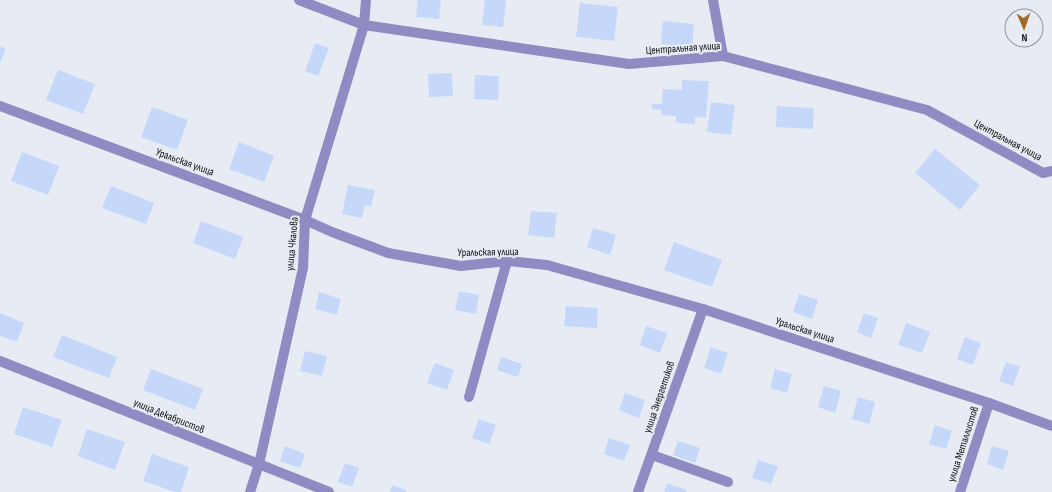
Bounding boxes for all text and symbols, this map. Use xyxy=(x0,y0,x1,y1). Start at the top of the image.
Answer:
north arrow xyxy=(1004,8,1044,48)
text: N xyxy=(1021,31,1027,44)
street label: Центральная улица xyxy=(645,39,721,57)
street label: Центральная улица xyxy=(972,117,1044,163)
street label: Уральская улица xyxy=(154,145,216,179)
street label: улица Чкалова xyxy=(283,216,301,272)
street label: Уральская улица xyxy=(457,245,519,259)
street label: Уральская улица xyxy=(774,314,836,346)
street label: улица Энергетиков xyxy=(641,359,678,435)
street label: улица Декабристов xyxy=(132,396,207,436)
street label: улица Металлистов xyxy=(945,404,981,483)

